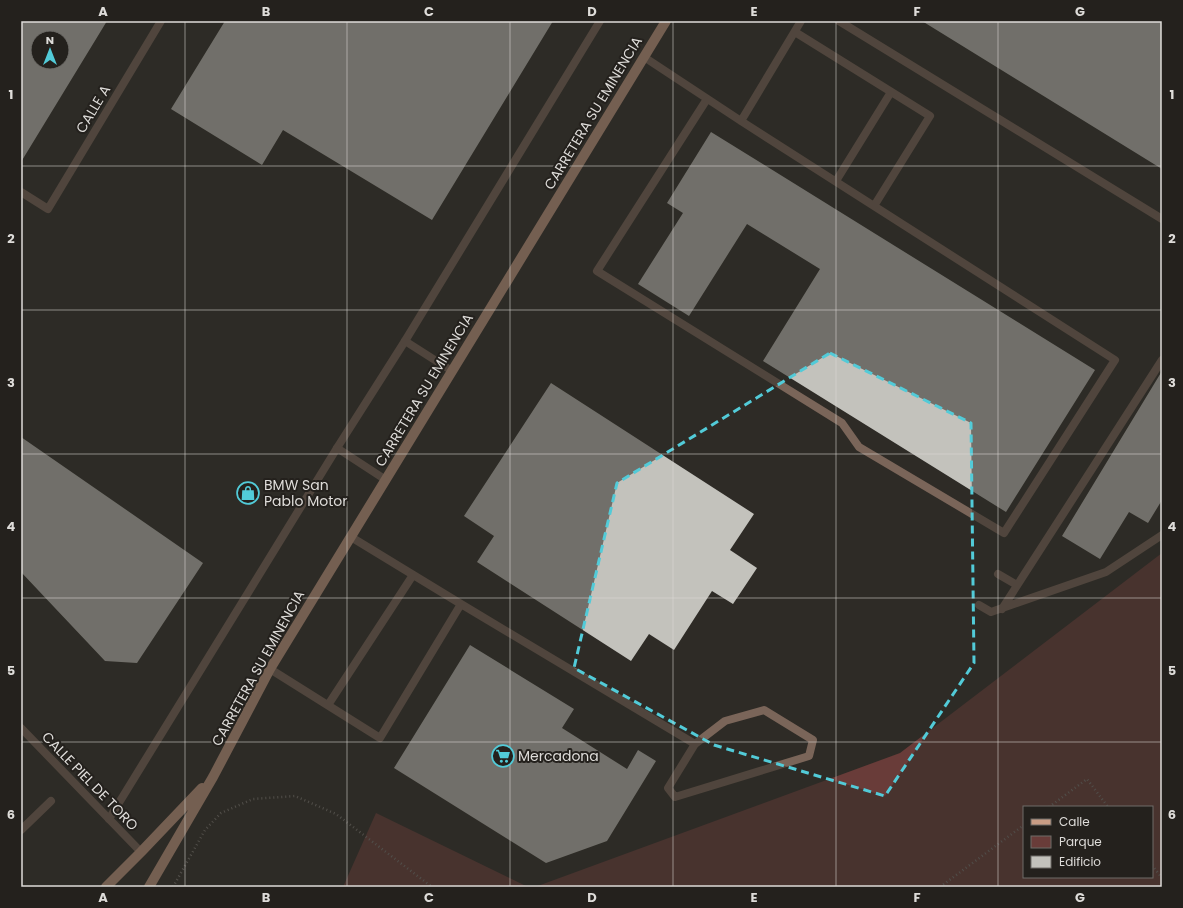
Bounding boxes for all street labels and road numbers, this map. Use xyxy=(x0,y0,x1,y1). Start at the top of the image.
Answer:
street label: CARRETERA SU EMINENCIA xyxy=(539,33,647,193)
street label: CALLE A xyxy=(71,81,115,137)
street label: CARRETERA SU EMINENCIA xyxy=(370,310,478,470)
street label: CARRETERA SU EMINENCIA xyxy=(207,586,309,750)
street label: CALLE PIEL DE TORO xyxy=(37,727,143,835)

